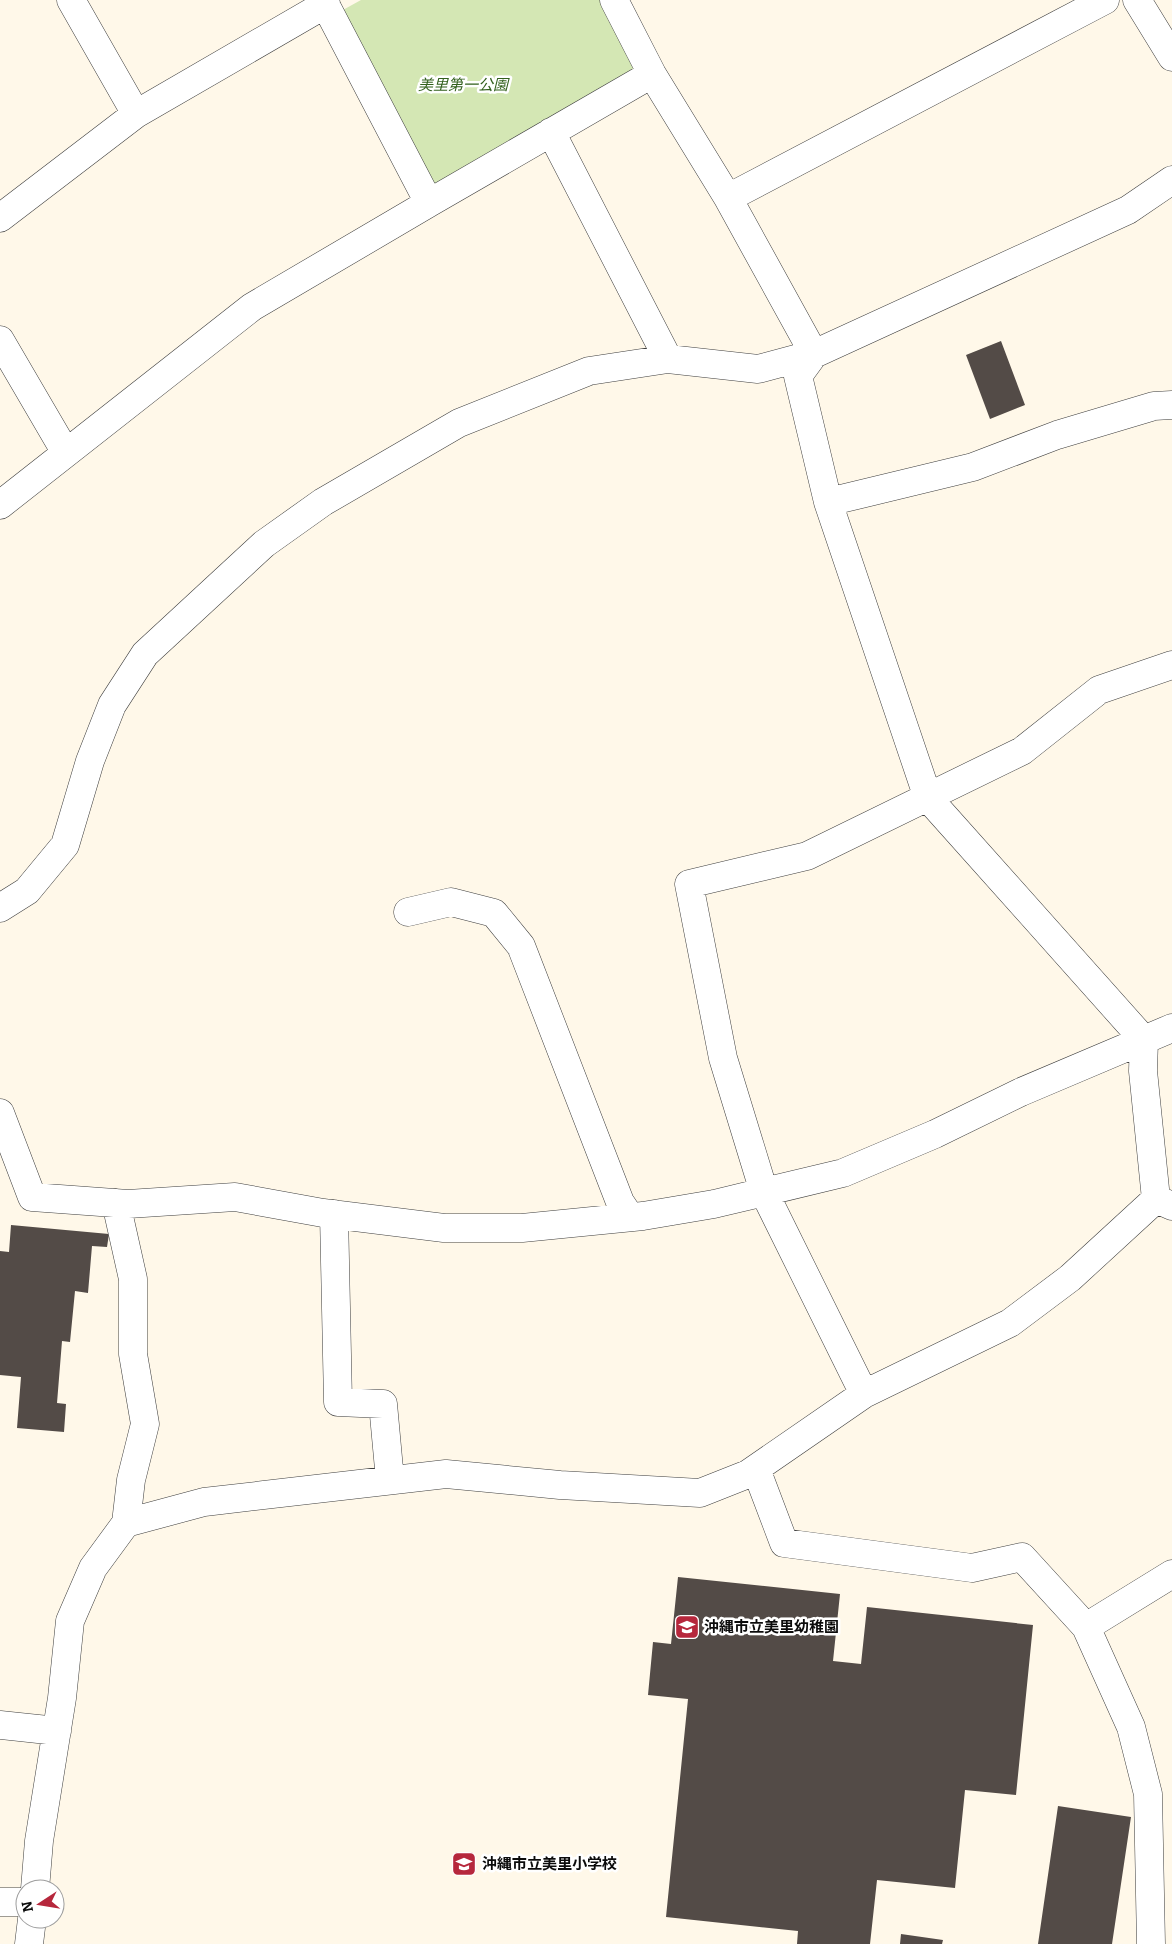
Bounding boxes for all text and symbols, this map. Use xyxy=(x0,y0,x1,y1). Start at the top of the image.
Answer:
park label: 美里第一公園 xyxy=(418,76,510,94)
school or university icon: 沖縄市立美里幼稚園 xyxy=(674,1614,700,1640)
place label: 沖縄市立美里幼稚園 xyxy=(704,1618,839,1636)
school or university icon: 沖縄市立美里小学校 xyxy=(451,1851,477,1877)
place label: 沖縄市立美里小学校 xyxy=(482,1855,617,1873)
north arrow xyxy=(15,1879,65,1929)
text: N xyxy=(18,1899,37,1914)

